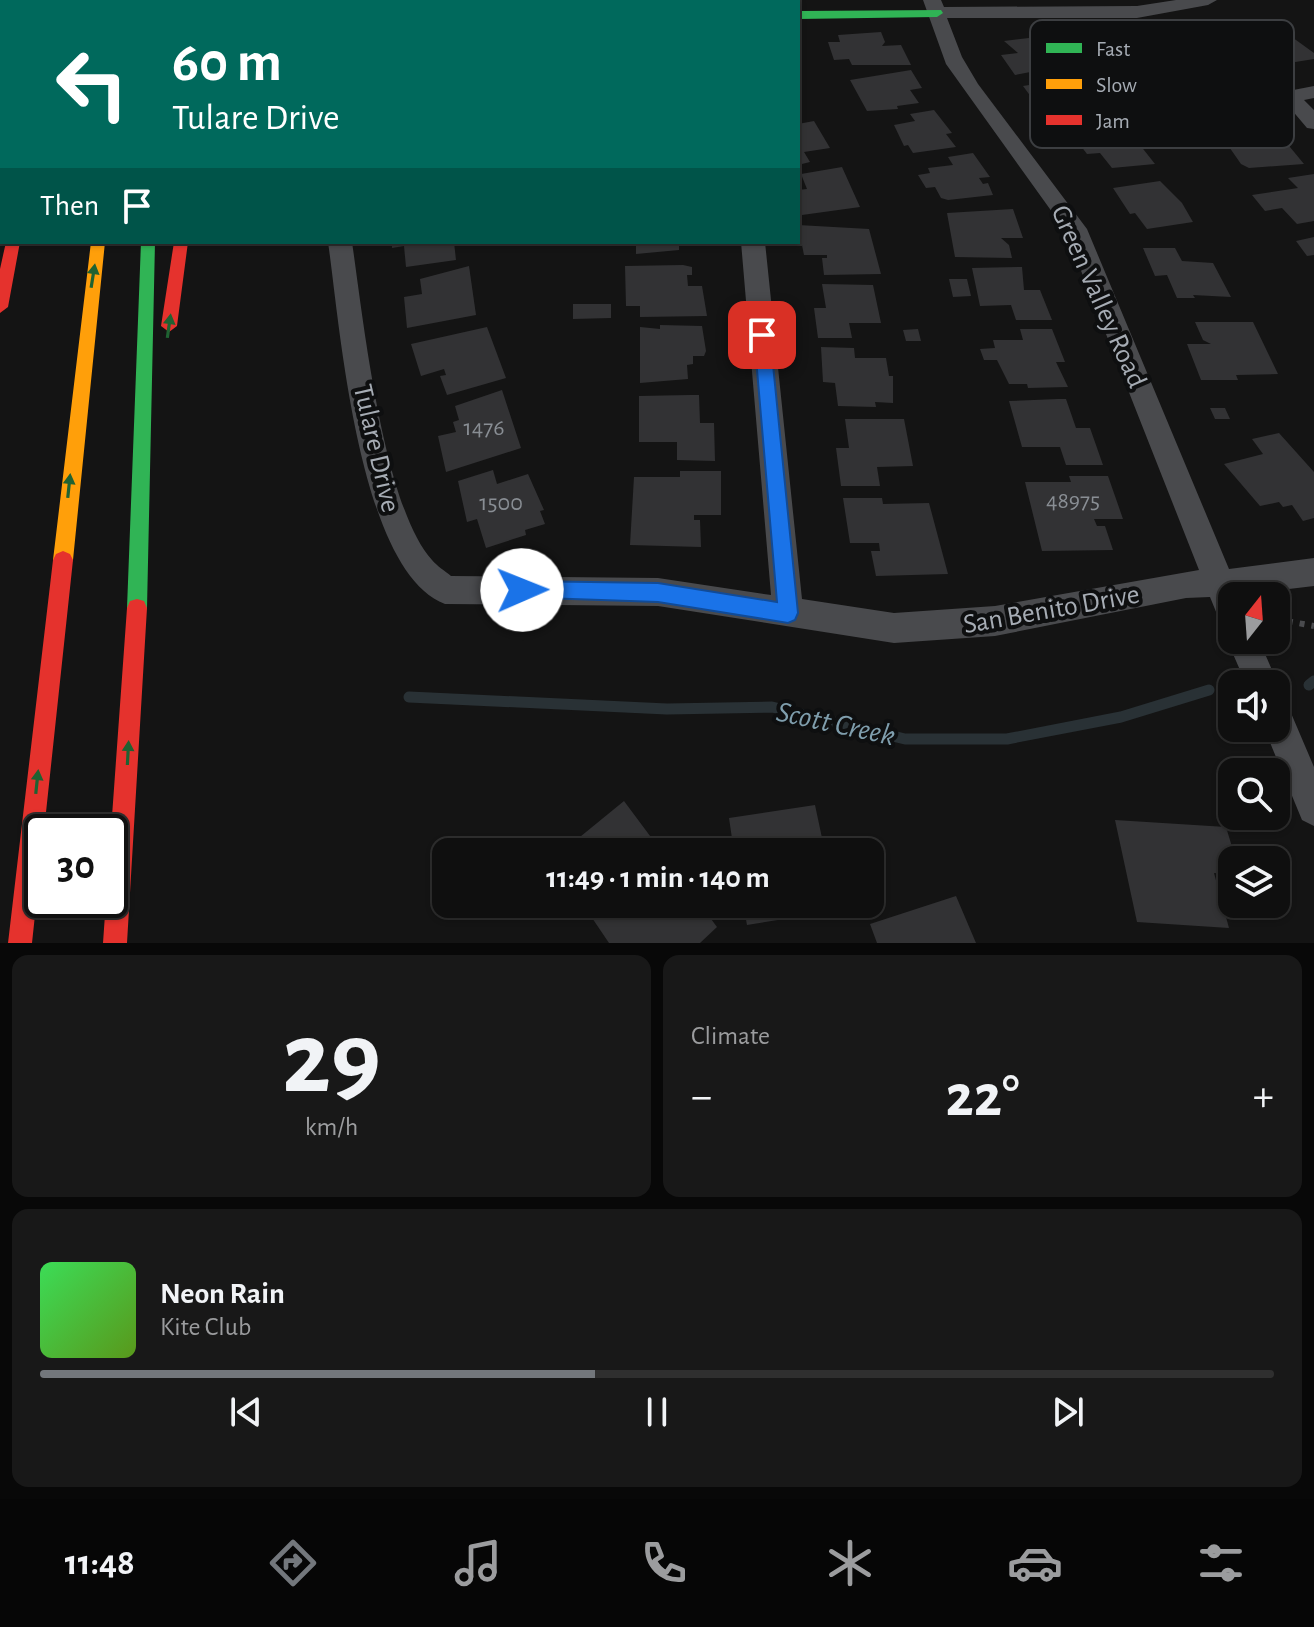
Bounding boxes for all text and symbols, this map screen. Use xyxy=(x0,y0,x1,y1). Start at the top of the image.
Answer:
legend xyxy=(1030,20,1294,148)
icon: left xyxy=(40,32,144,136)
text: 60 m xyxy=(172,35,282,91)
text: Fast xyxy=(1096,38,1130,60)
text: Slow xyxy=(1096,74,1137,96)
text: Tulare Drive xyxy=(172,100,340,136)
text: Jam xyxy=(1096,110,1130,132)
icon: arrive xyxy=(115,184,159,228)
text: Then xyxy=(40,191,99,221)
street label: Green Valley Road xyxy=(1045,201,1151,392)
one-way arrow xyxy=(87,264,100,289)
pin xyxy=(728,301,796,369)
one-way arrow xyxy=(163,313,176,338)
icon: arrive xyxy=(740,313,784,357)
street label: Tulare Drive xyxy=(348,382,404,515)
house number: 1476 xyxy=(463,416,505,440)
one-way arrow xyxy=(63,473,76,498)
house number: 48975 xyxy=(1046,489,1100,513)
house number: 1500 xyxy=(479,491,523,515)
position arrow xyxy=(480,548,564,632)
street label: San Benito Drive xyxy=(961,581,1142,639)
north arrow xyxy=(1218,582,1290,654)
map controls xyxy=(1218,582,1290,918)
button: sound xyxy=(1218,670,1290,742)
water label: Scott Creek xyxy=(774,697,898,751)
one-way arrow xyxy=(122,740,135,765)
button: search xyxy=(1218,758,1290,830)
one-way arrow xyxy=(31,769,44,794)
speed limit sign: 30 xyxy=(24,814,128,918)
button: layers xyxy=(1218,846,1290,918)
text: 11:49 · 1 min · 140 m xyxy=(546,863,770,893)
text: 29 xyxy=(282,1008,381,1112)
text: Climate xyxy=(691,1023,770,1049)
text: 22° xyxy=(945,1067,1020,1127)
text: − xyxy=(691,1075,712,1119)
text: + xyxy=(1253,1075,1274,1119)
text: km/h xyxy=(305,1114,358,1140)
text: Neon Rain xyxy=(160,1279,285,1309)
text: Kite Club xyxy=(160,1314,251,1340)
icon: previous xyxy=(224,1390,268,1434)
icon: pause xyxy=(635,1390,679,1434)
icon: next xyxy=(1046,1390,1090,1434)
icon: directions xyxy=(265,1535,321,1591)
icon: music xyxy=(450,1535,506,1591)
icon: phone xyxy=(636,1535,692,1591)
icon: climate xyxy=(822,1535,878,1591)
icon: car xyxy=(1007,1535,1063,1591)
icon: filters xyxy=(1193,1535,1249,1591)
text: 11:48 xyxy=(65,1545,135,1581)

